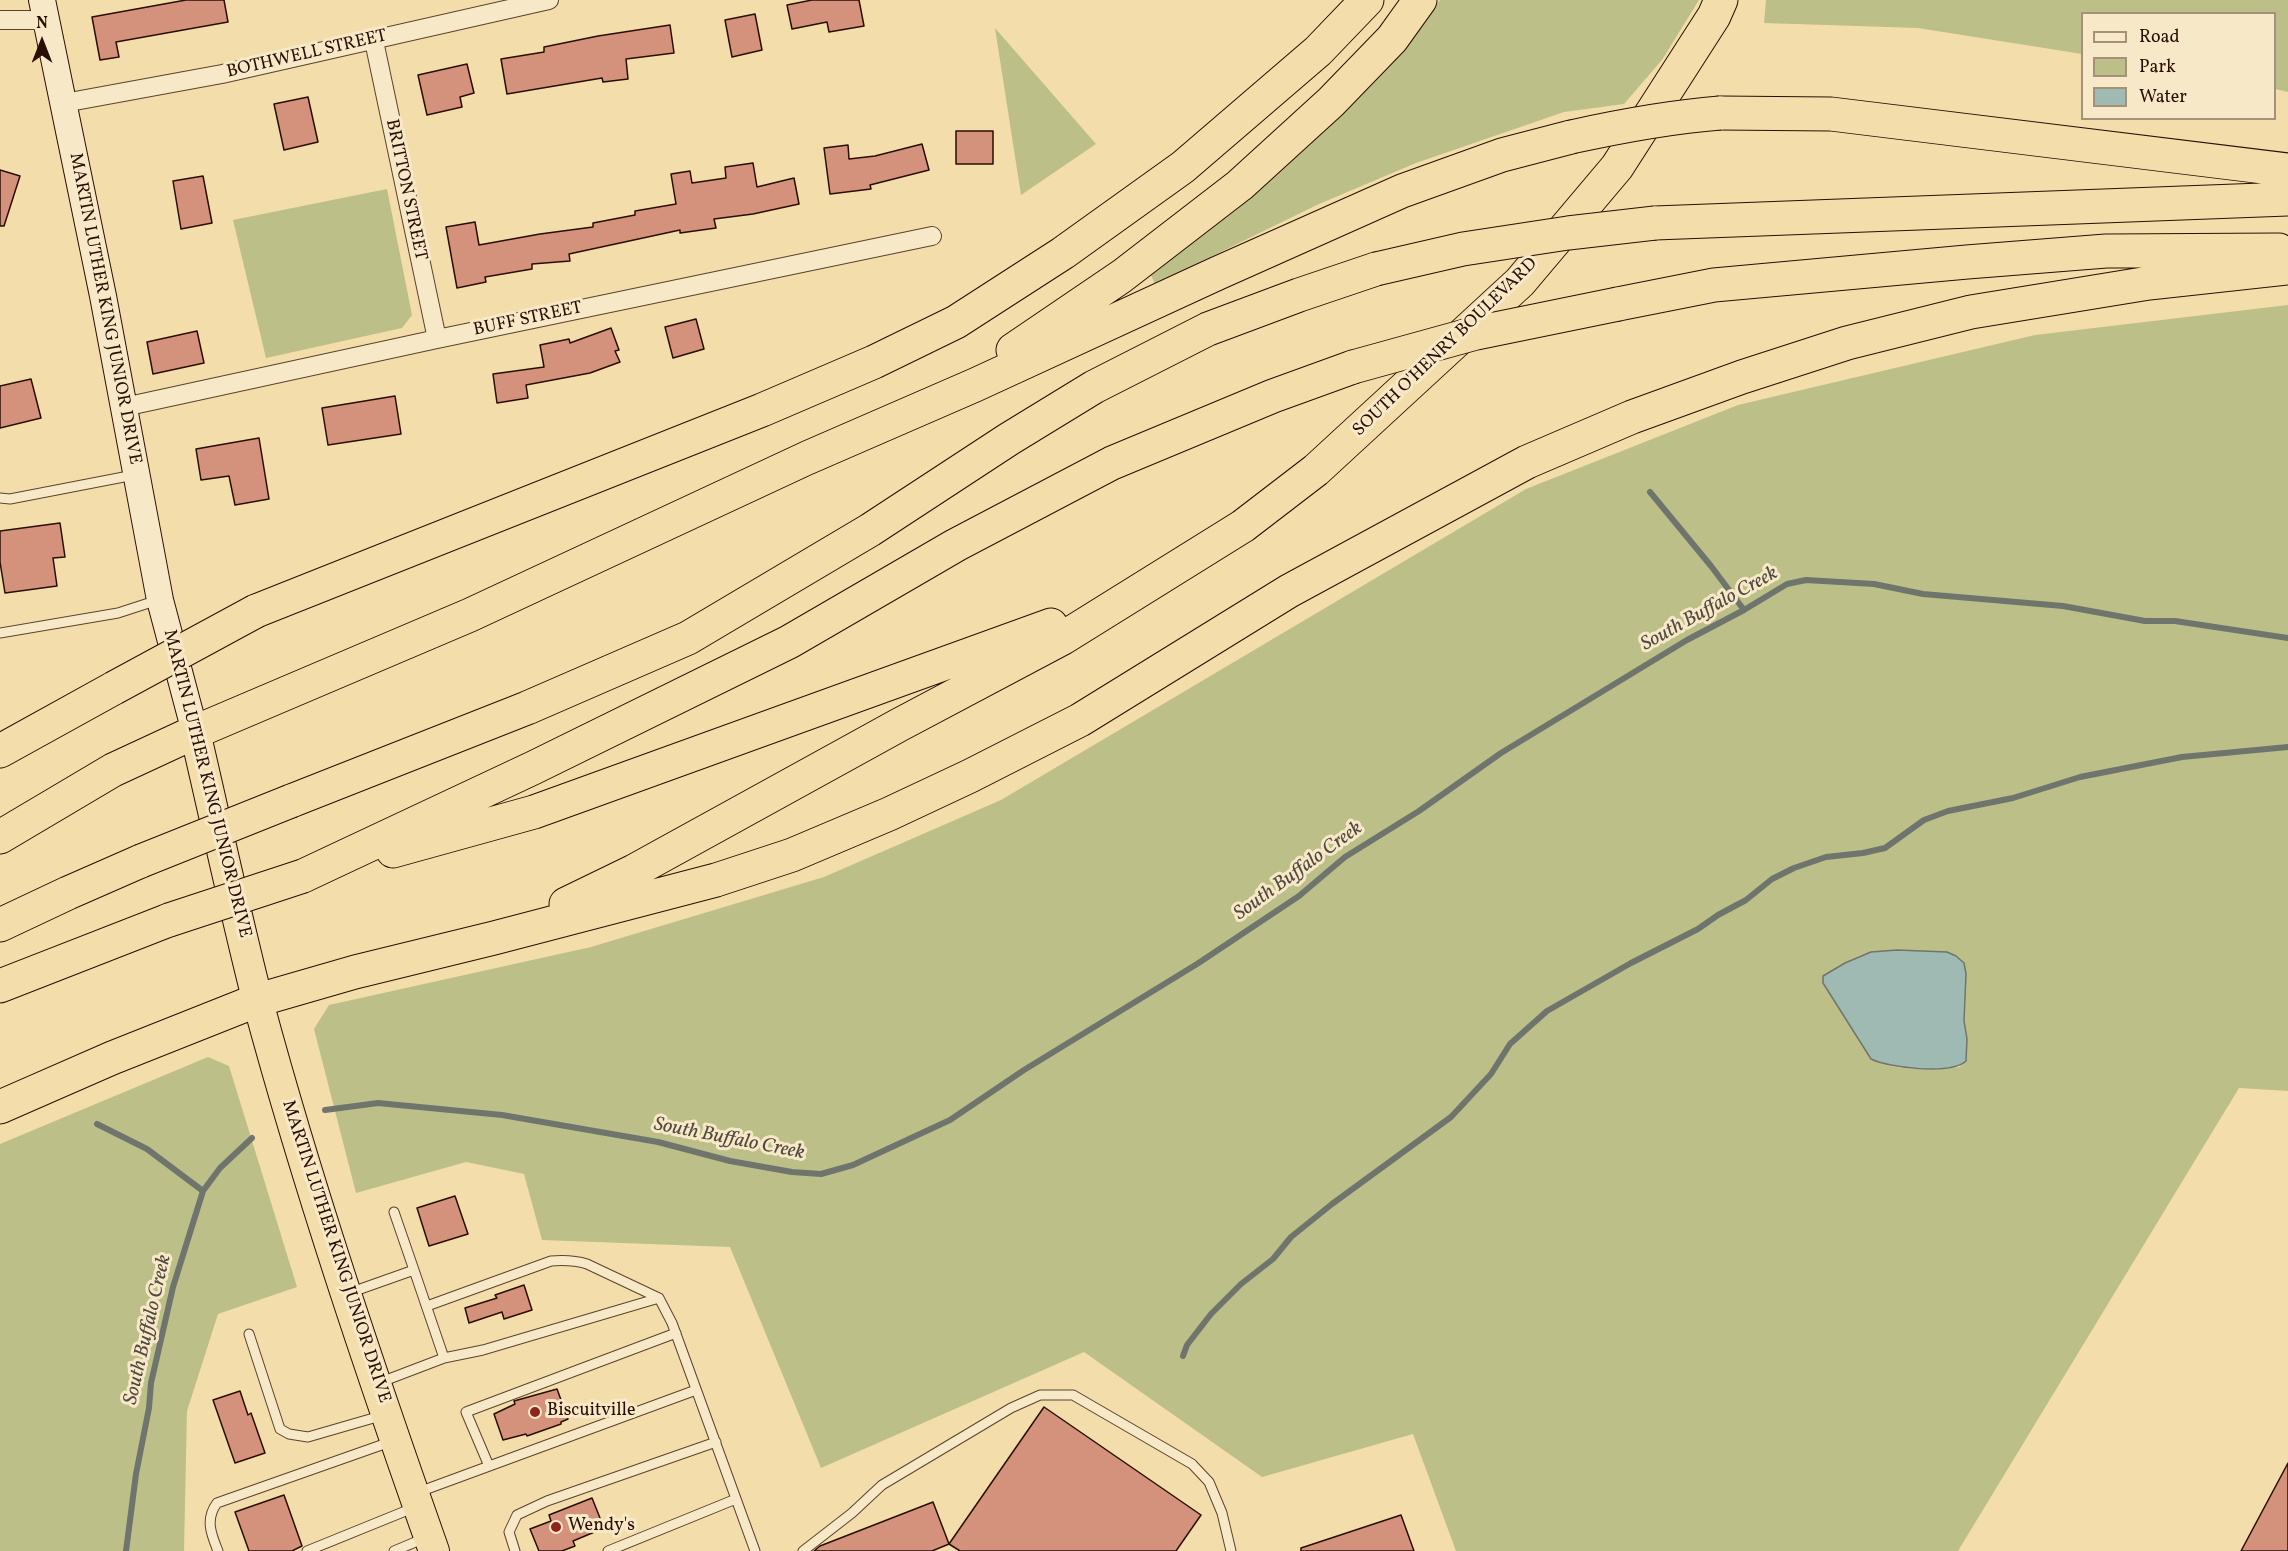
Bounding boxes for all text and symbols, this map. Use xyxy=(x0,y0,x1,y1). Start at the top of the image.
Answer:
north arrow xyxy=(12,12,72,72)
legend xyxy=(2081,12,2276,120)
text: N xyxy=(36,13,48,35)
text: Road xyxy=(2139,25,2180,50)
street label: BOTHWELL STREET xyxy=(225,26,389,84)
text: Park xyxy=(2139,55,2176,80)
text: Water xyxy=(2139,85,2187,110)
street label: BRITTON STREET xyxy=(379,117,431,263)
street label: MARTIN LUTHER KING JUNIOR DRIVE xyxy=(63,151,145,467)
street label: SOUTH O'HENRY BOULEVARD xyxy=(1349,254,1543,442)
street label: BUFF STREET xyxy=(472,298,584,342)
water label: South Buffalo Creek xyxy=(1637,562,1783,658)
street label: MARTIN LUTHER KING JUNIOR DRIVE xyxy=(157,628,255,940)
water label: South Buffalo Creek xyxy=(1230,817,1368,927)
street label: MARTIN LUTHER KING JUNIOR DRIVE xyxy=(276,1098,394,1406)
water label: South Buffalo Creek xyxy=(652,1114,806,1166)
water label: South Buffalo Creek xyxy=(120,1253,178,1407)
place label: Biscuitville xyxy=(547,1401,635,1423)
marker: Biscuitville xyxy=(528,1405,542,1419)
place label: Wendy's xyxy=(568,1516,635,1538)
marker: Wendy's xyxy=(549,1520,563,1534)

